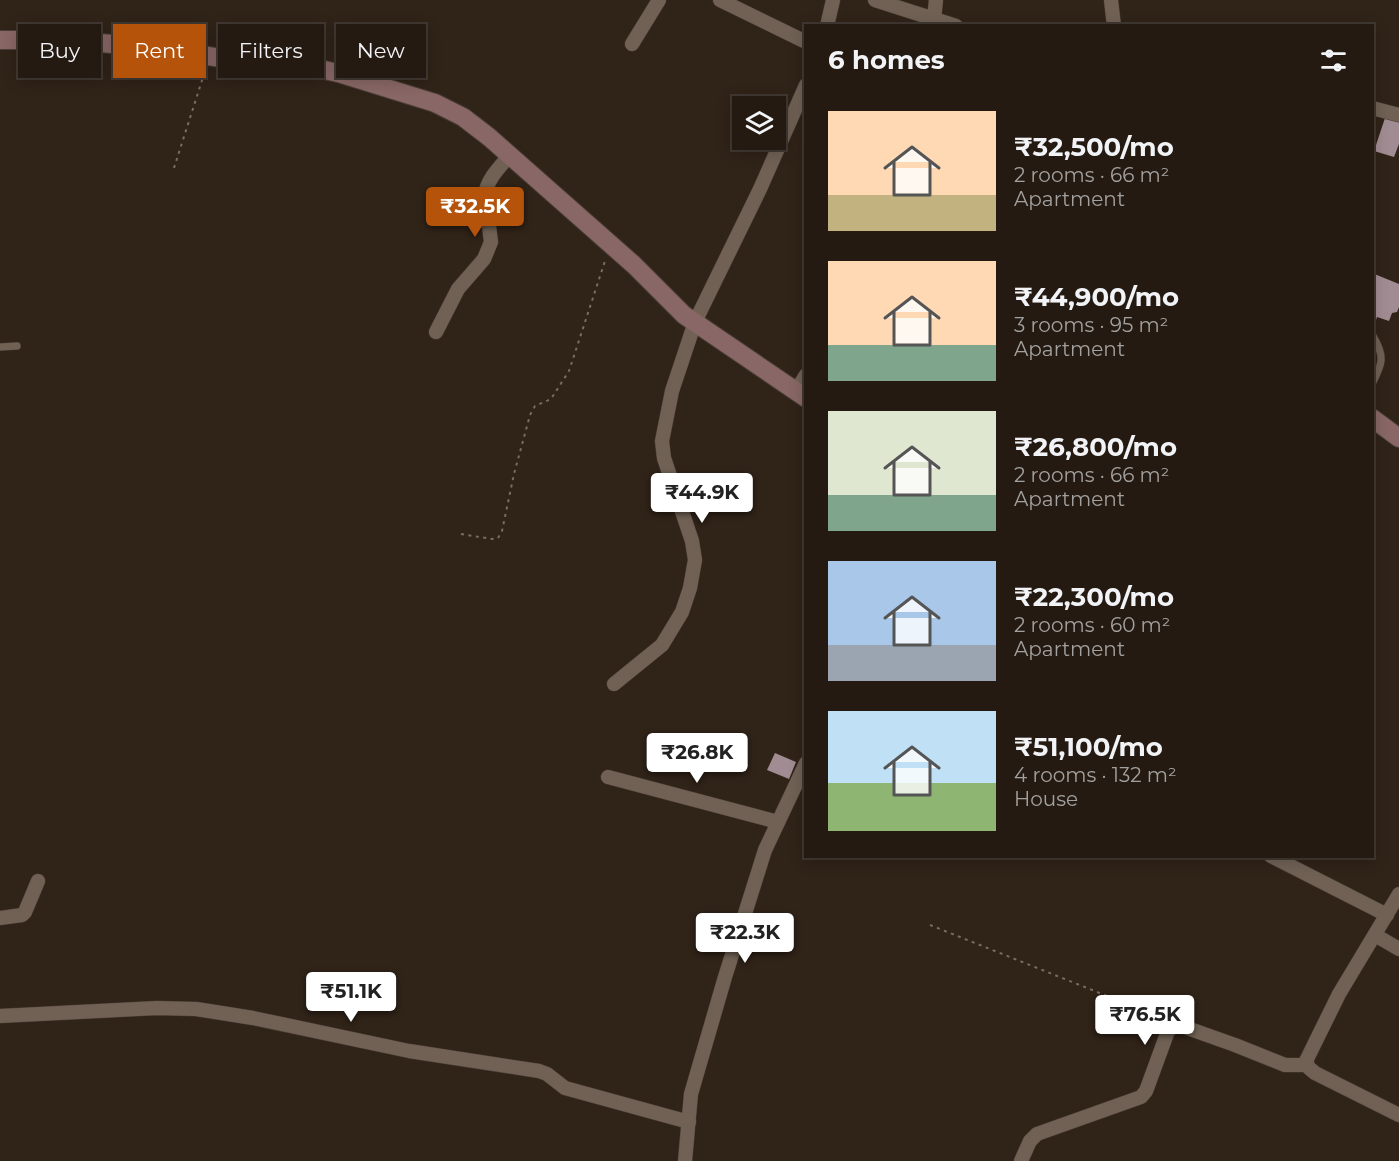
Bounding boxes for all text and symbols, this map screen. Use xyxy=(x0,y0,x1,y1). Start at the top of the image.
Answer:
chip: Buy xyxy=(18,24,101,78)
chip: Rent xyxy=(113,24,206,78)
chip: Filters xyxy=(218,24,324,78)
chip: New xyxy=(336,24,426,78)
text: 6 homes xyxy=(828,44,945,76)
icon: filters xyxy=(1317,44,1350,77)
map controls xyxy=(732,96,786,150)
button: layers xyxy=(732,96,786,150)
text: ₹32,500/mo xyxy=(1014,131,1174,163)
icon: home xyxy=(876,135,948,207)
text: 2 rooms · 66 m² xyxy=(1014,163,1169,187)
pin: ₹32.5K xyxy=(426,187,524,238)
text: Apartment xyxy=(1014,187,1125,211)
text: ₹32.5K xyxy=(440,194,510,218)
text: ₹44,900/mo xyxy=(1014,281,1179,313)
icon: home xyxy=(876,285,948,357)
text: 3 rooms · 95 m² xyxy=(1014,313,1168,337)
text: Apartment xyxy=(1014,337,1125,361)
text: ₹26,800/mo xyxy=(1014,431,1177,463)
icon: home xyxy=(876,435,948,507)
text: 2 rooms · 66 m² xyxy=(1014,463,1169,487)
pin: ₹44.9K xyxy=(653,473,751,524)
text: ₹44.9K xyxy=(665,480,739,504)
text: Apartment xyxy=(1014,487,1125,511)
text: ₹22,300/mo xyxy=(1014,581,1174,613)
icon: home xyxy=(876,585,948,657)
text: 2 rooms · 60 m² xyxy=(1014,613,1170,637)
text: Apartment xyxy=(1014,637,1125,661)
text: ₹51,100/mo xyxy=(1014,731,1163,763)
pin: ₹26.8K xyxy=(648,733,746,784)
icon: home xyxy=(876,735,948,807)
text: ₹26.8K xyxy=(661,740,733,764)
text: 4 rooms · 132 m² xyxy=(1014,763,1177,787)
text: House xyxy=(1014,787,1078,811)
pin: ₹22.3K xyxy=(696,913,794,964)
text: ₹22.3K xyxy=(710,920,780,944)
pin: ₹51.1K xyxy=(302,972,400,1023)
text: ₹51.1K xyxy=(320,979,382,1003)
pin: ₹76.5K xyxy=(1096,995,1194,1046)
text: ₹76.5K xyxy=(1109,1002,1181,1026)

